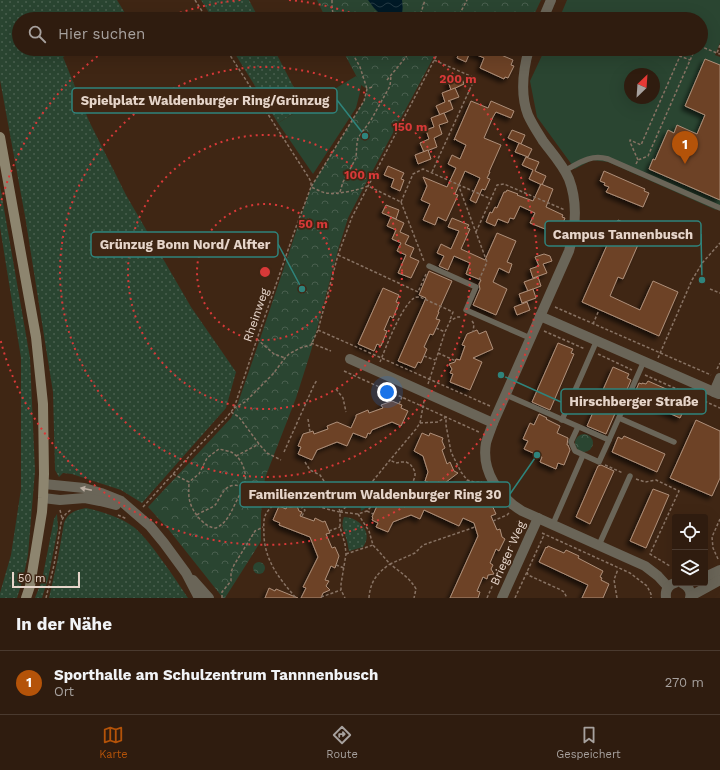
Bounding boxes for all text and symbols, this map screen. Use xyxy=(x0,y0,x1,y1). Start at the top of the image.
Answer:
search box xyxy=(12,12,708,56)
icon: search xyxy=(26,23,48,45)
text: Hier suchen xyxy=(58,25,145,43)
north arrow xyxy=(624,68,660,104)
text: 200 m xyxy=(439,72,477,86)
callout: Spielplatz Waldenburger Ring/Grünzug xyxy=(72,88,337,113)
text: Spielplatz Waldenburger Ring/Grünzug xyxy=(81,93,330,108)
text: 150 m xyxy=(393,120,427,134)
pin: 1 xyxy=(672,131,698,164)
text: 100 m xyxy=(344,168,380,182)
text: 50 m xyxy=(298,217,328,231)
callout: Campus Tannenbusch xyxy=(545,221,701,246)
text: Campus Tannenbusch xyxy=(553,227,693,242)
callout: Grünzug Bonn Nord/ Alfter xyxy=(91,232,278,257)
text: Grünzug Bonn Nord/ Alfter xyxy=(100,237,271,252)
centre of rings xyxy=(258,265,272,279)
street label: Rheinweg xyxy=(240,286,272,344)
your location xyxy=(377,382,397,402)
callout: Hirschberger Straße xyxy=(561,389,706,414)
text: Hirschberger Straße xyxy=(569,394,699,409)
callout: Familienzentrum Waldenburger Ring 30 xyxy=(240,482,510,507)
one-way arrow xyxy=(80,486,92,492)
text: Familienzentrum Waldenburger Ring 30 xyxy=(248,487,502,502)
map controls xyxy=(672,514,708,586)
button: locate xyxy=(672,514,708,550)
street label: Brieger Weg xyxy=(488,518,529,587)
button: layers xyxy=(672,550,708,586)
scale bar xyxy=(12,570,80,589)
text: 50 m xyxy=(18,572,45,585)
text: In der Nähe xyxy=(16,614,112,634)
text: Sporthalle am Schulzentrum Tannnenbusch xyxy=(54,666,378,684)
text: 1 xyxy=(26,675,32,690)
text: 270 m xyxy=(665,675,704,690)
text: Ort xyxy=(54,684,74,699)
tab: Karte xyxy=(99,724,128,761)
tab: Route xyxy=(326,724,358,761)
tab: Gespeichert xyxy=(556,724,621,761)

